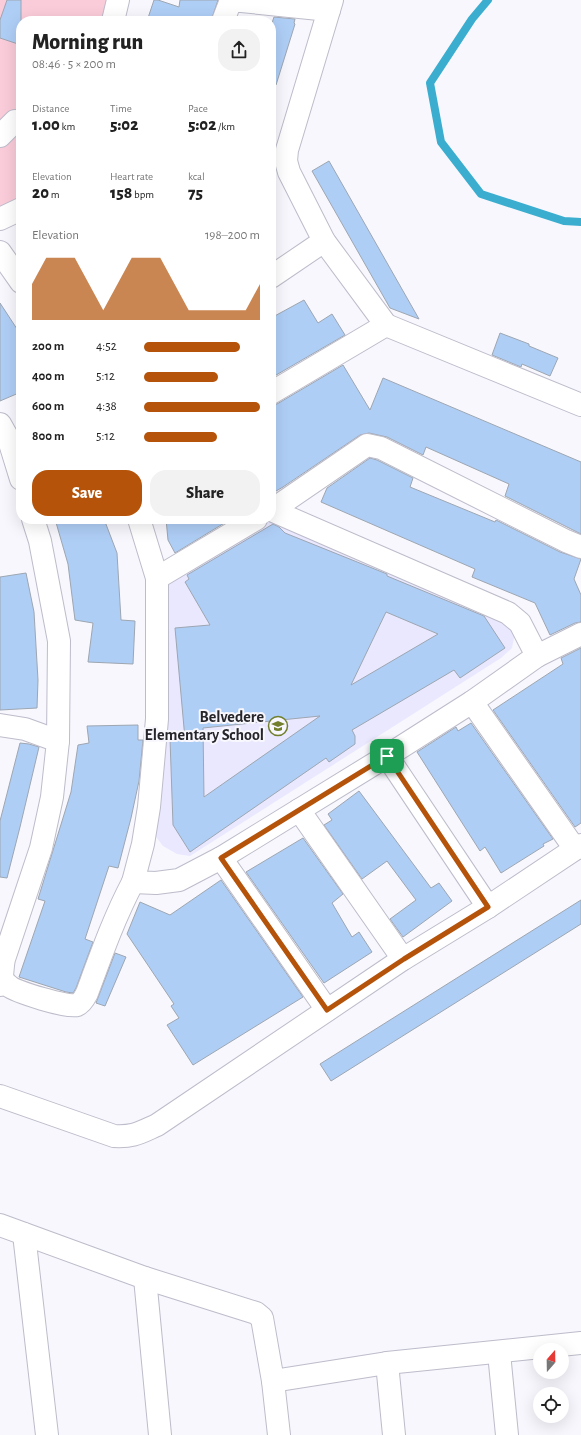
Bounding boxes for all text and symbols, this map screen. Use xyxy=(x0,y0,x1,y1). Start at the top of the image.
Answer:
button: share xyxy=(218,29,260,71)
text: Morning run xyxy=(32,31,143,53)
text: 08:46 · 5 × 200 m xyxy=(32,58,116,71)
text: Distance xyxy=(32,103,69,114)
text: Time xyxy=(110,103,132,114)
text: Pace xyxy=(188,103,208,114)
text: 1.00 xyxy=(32,116,60,133)
text: 5:02 xyxy=(110,116,138,133)
text: 5:02 xyxy=(188,116,216,133)
text: km xyxy=(60,121,75,132)
text: /km xyxy=(216,121,235,132)
text: Elevation xyxy=(32,171,72,182)
text: Heart rate xyxy=(110,171,153,182)
text: kcal xyxy=(188,171,205,182)
text: 20 xyxy=(32,184,49,201)
text: 158 xyxy=(110,184,132,201)
text: 75 xyxy=(188,184,203,201)
text: m xyxy=(49,189,60,200)
text: bpm xyxy=(132,189,154,200)
text: Elevation xyxy=(32,229,79,242)
text: 198–200 m xyxy=(205,229,260,242)
text: 200 m xyxy=(32,340,64,353)
text: 4:52 xyxy=(96,340,117,353)
text: 400 m xyxy=(32,370,65,383)
text: 5:12 xyxy=(96,370,115,383)
text: 600 m xyxy=(32,400,64,413)
text: 4:38 xyxy=(96,400,117,413)
text: 800 m xyxy=(32,430,64,443)
text: 5:12 xyxy=(96,430,115,443)
button: Save xyxy=(32,470,142,516)
button: Share xyxy=(150,470,260,516)
place label: Belvedere Elementary School xyxy=(144,709,264,744)
school or university icon: Belvedere Elementary School xyxy=(267,715,289,737)
pin xyxy=(370,739,404,773)
icon: arrive xyxy=(376,745,398,767)
north arrow xyxy=(533,1343,569,1379)
map controls xyxy=(533,1343,569,1423)
button: locate xyxy=(533,1387,569,1423)

